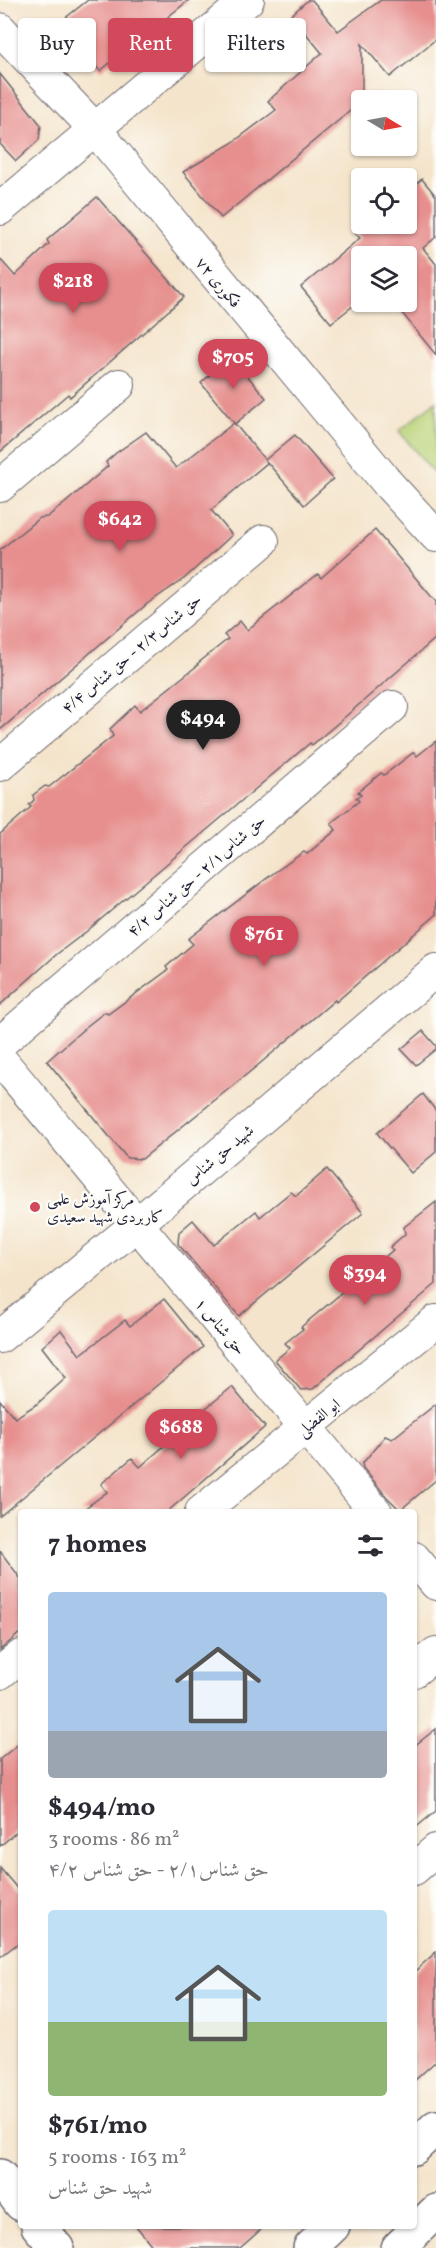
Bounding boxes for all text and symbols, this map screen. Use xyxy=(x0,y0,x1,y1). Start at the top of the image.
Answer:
chip: Buy xyxy=(18,18,96,72)
chip: Rent xyxy=(108,18,193,72)
chip: Filters xyxy=(205,18,306,72)
north arrow xyxy=(351,90,417,156)
map controls xyxy=(351,90,417,312)
button: locate xyxy=(351,168,417,234)
button: layers xyxy=(351,246,417,312)
street label: فکوری ۷۲ xyxy=(190,253,245,313)
pin: $218 xyxy=(37,263,109,314)
text: $218 xyxy=(53,268,93,296)
pin: $705 xyxy=(197,339,269,390)
text: $705 xyxy=(212,344,254,372)
pin: $642 xyxy=(84,501,156,552)
text: $642 xyxy=(98,506,142,534)
street label: حق شناس۲/۳ - حق شناس ۴/۴ xyxy=(58,589,207,720)
pin: $494 xyxy=(167,700,239,751)
text: $494 xyxy=(180,705,226,733)
street label: حق شناس۲/۱ - حق شناس ۴/۲ xyxy=(123,810,271,943)
pin: $761 xyxy=(228,916,300,967)
text: $761 xyxy=(244,921,284,949)
street label: شهید حق شناس xyxy=(181,1120,259,1191)
place label: مرکز آموزش علمی کاربردی شهید سعیدی xyxy=(47,1189,163,1229)
marker: مرکز آموزش علمی کاربردی شهید سعیدی xyxy=(28,1200,42,1214)
pin: $394 xyxy=(329,1255,401,1306)
text: $394 xyxy=(343,1260,387,1288)
street label: حق شناس ۱ xyxy=(189,1294,250,1361)
street label: ابو الفضلی xyxy=(293,1394,346,1443)
pin: $688 xyxy=(145,1409,217,1460)
text: $688 xyxy=(159,1414,203,1442)
text: 7 homes xyxy=(48,1527,147,1563)
icon: filters xyxy=(354,1529,387,1562)
icon: home xyxy=(164,1631,272,1739)
text: $494/mo xyxy=(48,1790,155,1826)
text: 3 rooms · 86 m² xyxy=(48,1826,179,1854)
text: حق شناس۲/۱ - حق شناس ۴/۲ xyxy=(48,1857,269,1885)
icon: home xyxy=(164,1949,272,2057)
text: $761/mo xyxy=(48,2108,147,2144)
text: 5 rooms · 163 m² xyxy=(48,2144,186,2172)
text: شهید حق شناس xyxy=(48,2175,152,2203)

